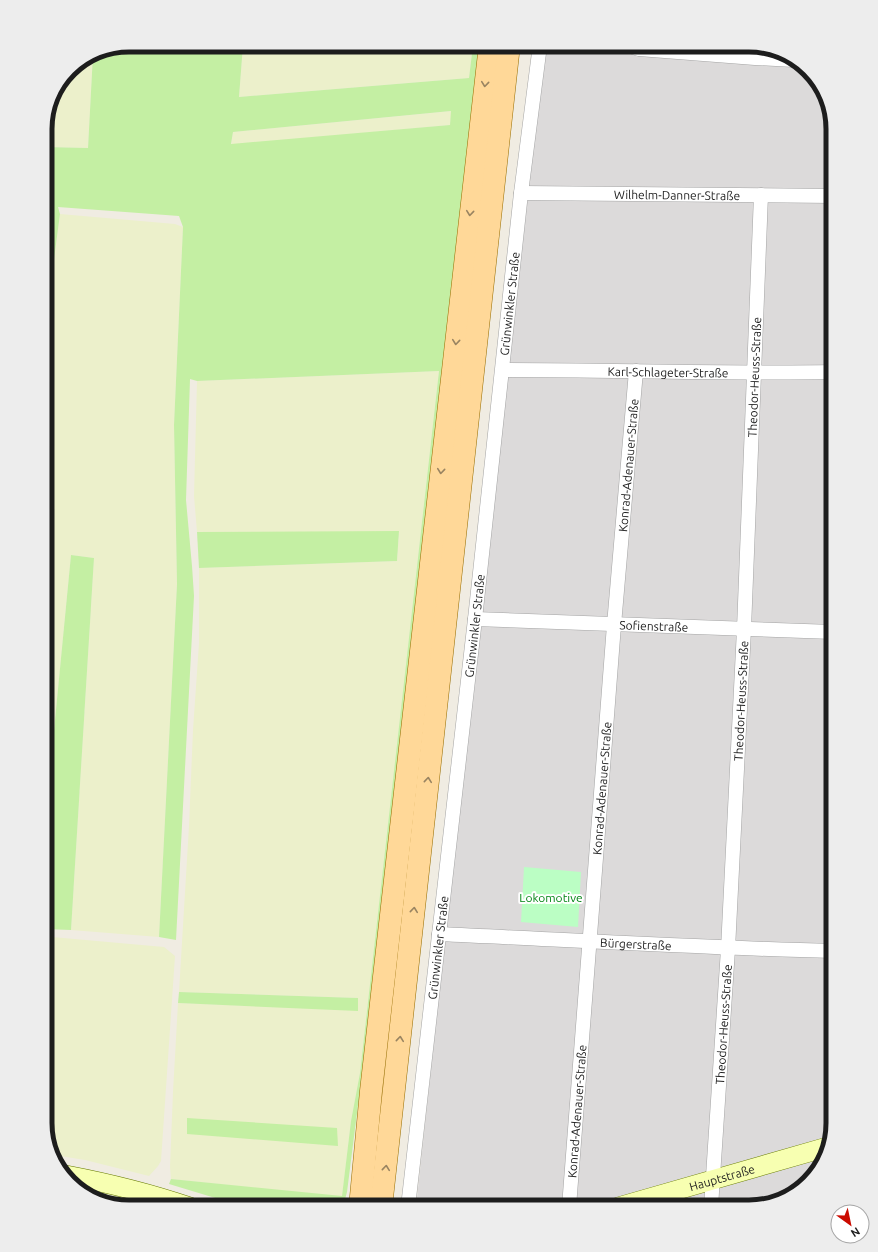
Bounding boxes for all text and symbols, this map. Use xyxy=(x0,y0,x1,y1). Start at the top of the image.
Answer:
one-way arrow xyxy=(481,81,490,87)
street label: Wilhelm-Danner-Straße xyxy=(614,187,740,202)
one-way arrow xyxy=(466,210,475,216)
street label: Grünwinkler Straße xyxy=(497,251,521,356)
street label: Theodor-Heuss-Straße xyxy=(745,317,763,438)
one-way arrow xyxy=(452,339,461,345)
street label: Karl-Schlageter-Straße xyxy=(607,364,729,379)
street label: Konrad-Adenauer-Straße xyxy=(616,398,640,532)
one-way arrow xyxy=(437,468,446,474)
street label: Grünwinkler Straße xyxy=(462,573,486,678)
street label: Sofienstraße xyxy=(619,618,689,633)
street label: Theodor-Heuss-Straße xyxy=(731,640,750,761)
street label: Konrad-Adenauer-Straße xyxy=(590,721,613,855)
one-way arrow xyxy=(424,777,433,784)
park label: Lokomotive xyxy=(519,891,583,904)
street label: Grünwinkler Straße xyxy=(425,895,450,1000)
one-way arrow xyxy=(409,907,418,913)
street label: Bürgerstraße xyxy=(600,935,672,952)
street label: Theodor-Heuss-Straße xyxy=(713,964,733,1085)
one-way arrow xyxy=(395,1036,404,1042)
street label: Konrad-Adenauer-Straße xyxy=(565,1044,588,1178)
street label: Hauptstraße xyxy=(687,1162,756,1193)
one-way arrow xyxy=(381,1165,390,1171)
north arrow xyxy=(830,1204,870,1244)
text: N xyxy=(849,1225,862,1240)

